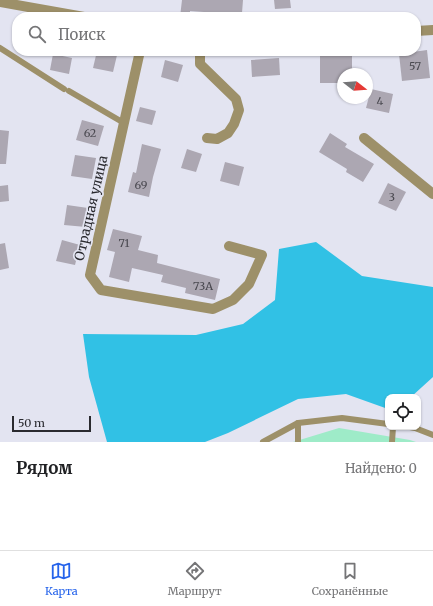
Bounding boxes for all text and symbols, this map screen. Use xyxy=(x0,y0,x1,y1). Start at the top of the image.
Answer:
search box xyxy=(12,12,421,56)
icon: search xyxy=(26,23,48,45)
text: Поиск xyxy=(58,25,105,44)
house number: 57 xyxy=(409,59,421,73)
north arrow xyxy=(337,68,373,104)
house number: 4 xyxy=(377,94,384,108)
house number: 62 xyxy=(84,126,96,140)
street label: Отрадная улица xyxy=(71,154,111,262)
house number: 69 xyxy=(134,178,148,192)
house number: 3 xyxy=(389,190,395,204)
house number: 71 xyxy=(118,236,130,250)
house number: 73А xyxy=(193,279,213,293)
map controls xyxy=(385,394,421,430)
button: locate xyxy=(385,394,421,430)
scale bar xyxy=(12,414,91,433)
text: 50 m xyxy=(18,416,45,430)
text: Рядом xyxy=(16,457,72,479)
text: Найдено: 0 xyxy=(345,460,417,477)
tab: Карта xyxy=(45,560,78,598)
tab: Маршрут xyxy=(168,560,222,598)
tab: Сохранённые xyxy=(312,560,388,598)

